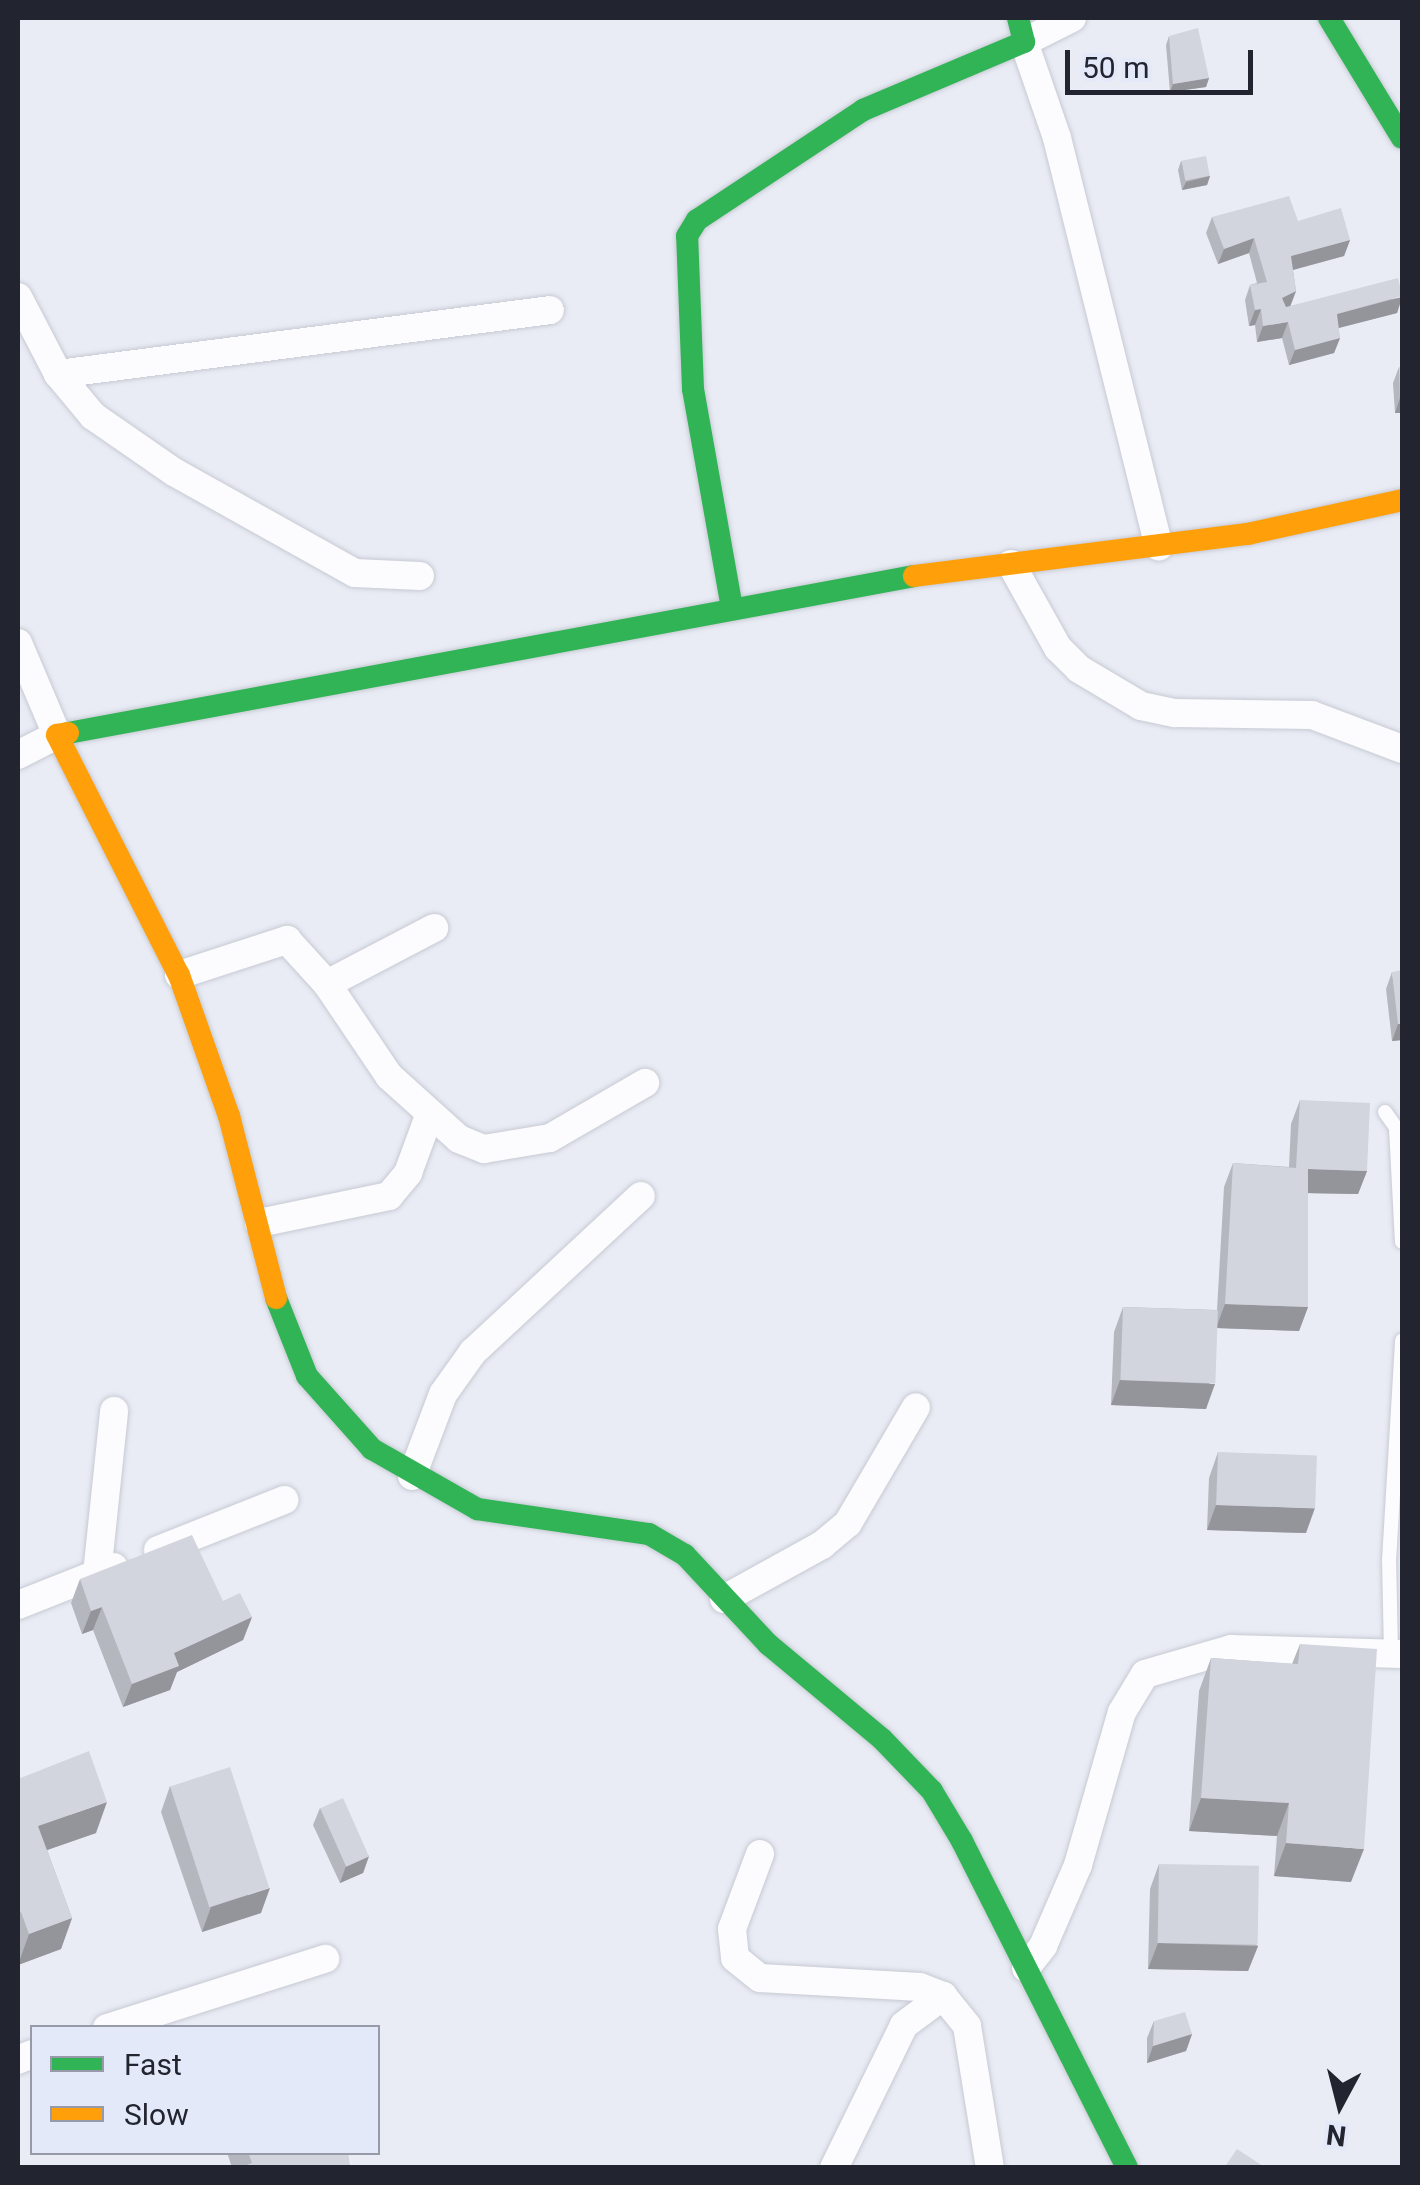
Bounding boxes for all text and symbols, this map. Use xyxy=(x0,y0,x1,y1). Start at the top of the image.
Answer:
scale bar xyxy=(1070,30,1258,92)
text: 50 m xyxy=(1082,50,1149,85)
legend xyxy=(30,2025,380,2155)
text: Fast xyxy=(124,2047,182,2082)
north arrow xyxy=(1290,2055,1390,2155)
text: Slow xyxy=(124,2097,189,2132)
text: N xyxy=(1324,2118,1348,2153)

